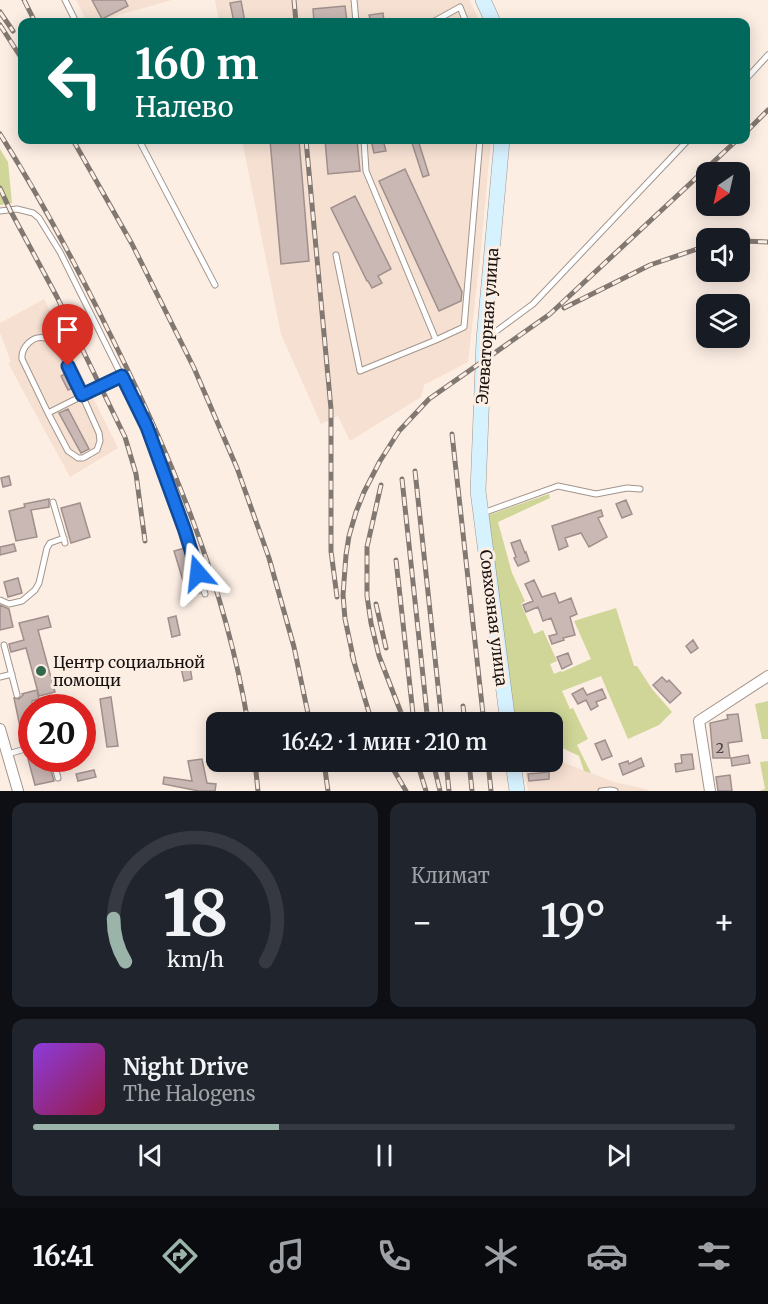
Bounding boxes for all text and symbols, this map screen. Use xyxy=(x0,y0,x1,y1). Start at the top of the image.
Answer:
text: 160 m xyxy=(135,38,259,90)
icon: left xyxy=(36,42,114,120)
text: Налево xyxy=(135,90,233,124)
north arrow xyxy=(696,162,750,216)
map controls xyxy=(696,162,750,348)
button: sound xyxy=(696,228,750,282)
street label: Элеваторная улица xyxy=(472,247,502,405)
button: layers xyxy=(696,294,750,348)
pin xyxy=(42,304,93,366)
icon: arrive xyxy=(51,313,84,346)
position arrow xyxy=(166,541,230,605)
street label: Совхозная улица xyxy=(476,549,512,688)
place label: Центр социальной помощи xyxy=(53,652,205,690)
marker: Центр социальной помощи xyxy=(34,664,48,678)
speed limit sign: 20 xyxy=(18,694,96,772)
text: 16:42 · 1 мин · 210 m xyxy=(282,728,487,756)
house number: 2 xyxy=(716,739,724,757)
text: Климат xyxy=(411,863,490,888)
text: 18 xyxy=(162,875,228,953)
text: 19° xyxy=(540,893,606,949)
text: − xyxy=(411,902,433,943)
text: + xyxy=(713,902,735,943)
text: km/h xyxy=(167,946,223,973)
text: Night Drive xyxy=(123,1053,248,1081)
text: The Halogens xyxy=(123,1081,255,1106)
icon: previous xyxy=(134,1139,167,1172)
icon: pause xyxy=(368,1139,401,1172)
icon: next xyxy=(602,1139,635,1172)
icon: directions xyxy=(159,1235,201,1277)
icon: music xyxy=(266,1235,308,1277)
icon: phone xyxy=(373,1235,415,1277)
icon: climate xyxy=(480,1235,522,1277)
icon: car xyxy=(586,1235,628,1277)
icon: filters xyxy=(693,1235,735,1277)
text: 16:41 xyxy=(32,1239,94,1273)

